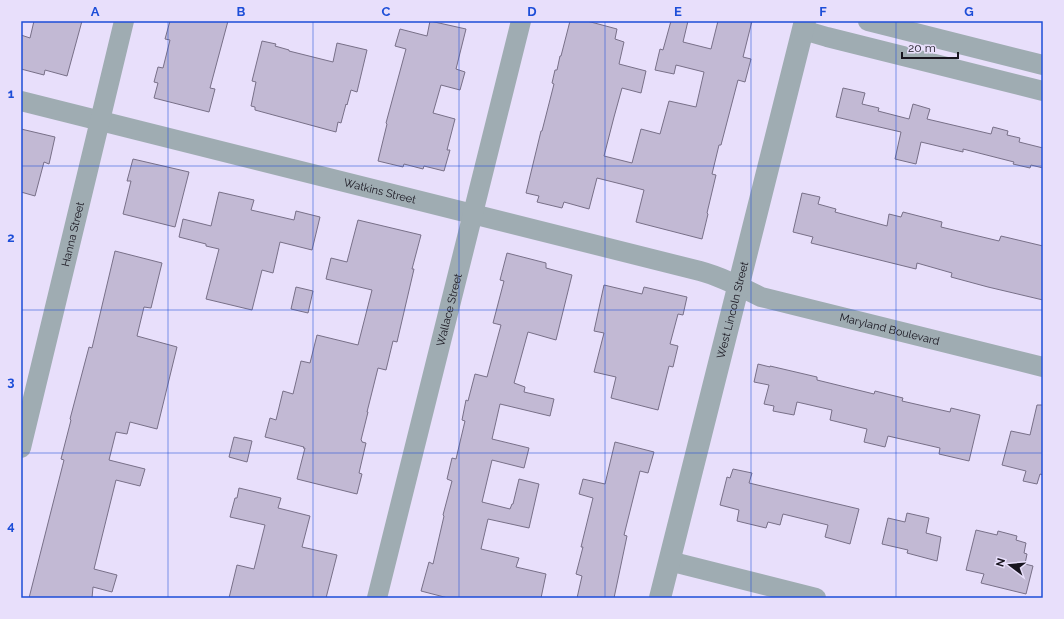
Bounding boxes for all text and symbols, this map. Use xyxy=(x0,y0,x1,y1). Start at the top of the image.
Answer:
text: A xyxy=(91,4,100,19)
text: B xyxy=(237,4,246,19)
text: C xyxy=(382,4,391,19)
text: D xyxy=(527,4,537,19)
text: E xyxy=(674,4,682,19)
text: F xyxy=(819,4,827,19)
text: G xyxy=(964,4,974,19)
scale bar xyxy=(902,34,958,60)
text: 20 m xyxy=(908,41,936,55)
text: 1 xyxy=(8,86,15,101)
street label: Watkins Street xyxy=(342,176,418,207)
street label: Hanna Street xyxy=(59,200,87,268)
text: 2 xyxy=(7,230,15,245)
street label: West Lincoln Street xyxy=(714,260,751,360)
street label: Wallace Street xyxy=(434,272,465,348)
street label: Maryland Boulevard xyxy=(838,311,941,348)
text: 3 xyxy=(7,374,15,389)
text: 4 xyxy=(7,518,15,533)
north arrow xyxy=(990,545,1030,585)
text: N xyxy=(993,557,1008,568)

